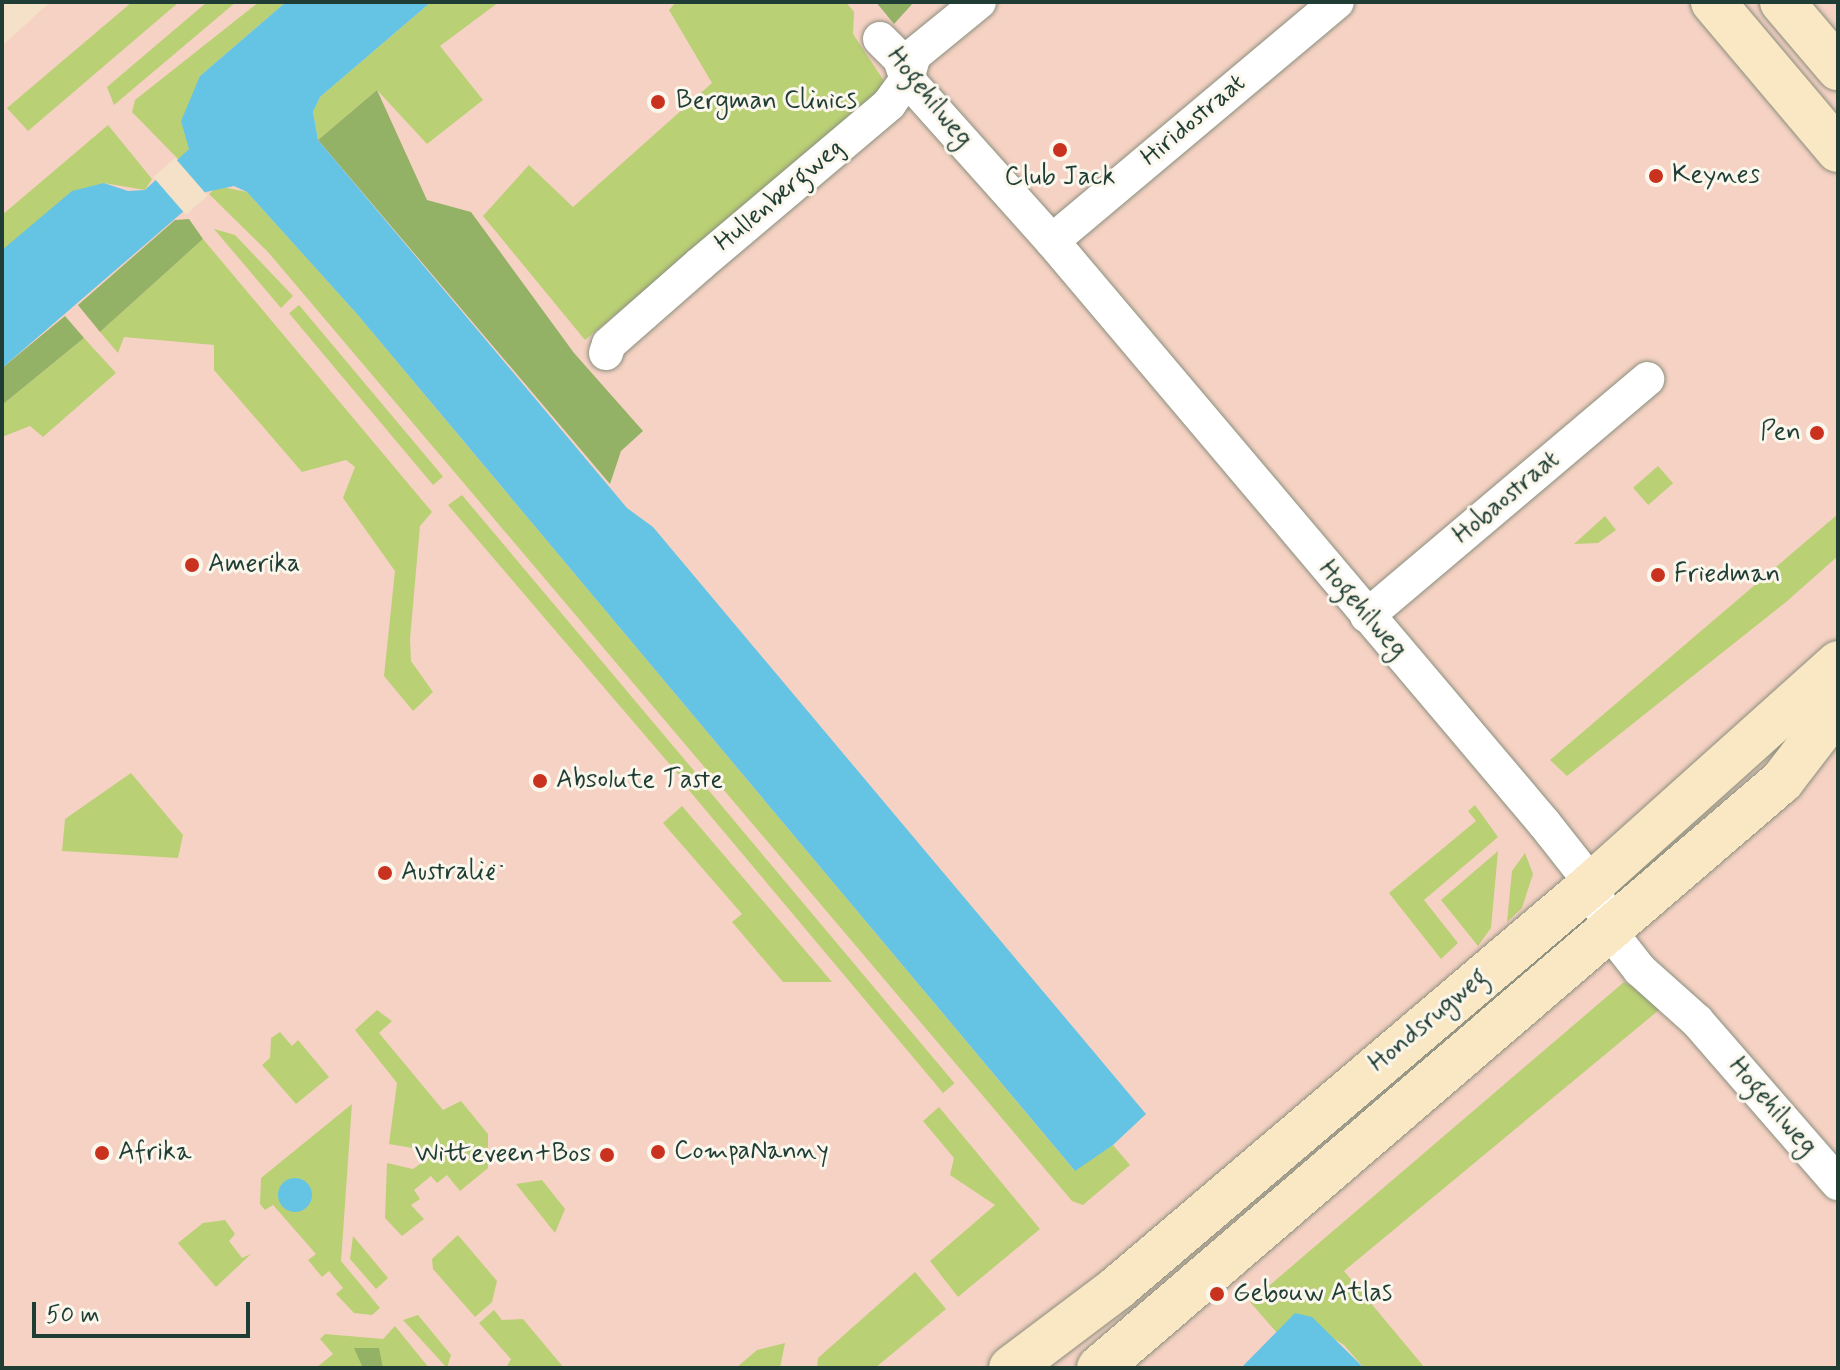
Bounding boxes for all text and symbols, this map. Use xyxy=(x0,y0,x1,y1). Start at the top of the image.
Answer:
street label: Hogehilweg xyxy=(879,42,979,154)
street label: Hiridostraat xyxy=(1135,68,1253,174)
place label: Bergman Clinics xyxy=(676,86,859,118)
marker: Bergman Clinics xyxy=(647,91,669,113)
street label: Hullenbergweg xyxy=(709,133,851,259)
marker: Club Jack xyxy=(1051,141,1069,159)
place label: Keynes xyxy=(1672,160,1760,192)
place label: Club Jack xyxy=(1004,162,1116,194)
marker: Keynes xyxy=(1647,167,1665,185)
place label: Pen xyxy=(1760,417,1801,449)
marker: Pen xyxy=(1808,424,1826,442)
street label: Hobaostraat xyxy=(1447,444,1567,552)
place label: Amerika xyxy=(208,549,300,581)
street label: Hogehilweg xyxy=(1311,555,1413,665)
marker: Amerika xyxy=(183,556,201,574)
place label: Friedman xyxy=(1674,559,1780,591)
marker: Friedman xyxy=(1649,566,1667,584)
place label: Absolute Taste xyxy=(556,765,717,797)
marker: Absolute Taste xyxy=(531,772,549,790)
place label: Australië xyxy=(401,857,495,889)
marker: Australië xyxy=(376,864,394,882)
street label: Hondsrugweg xyxy=(1363,962,1495,1080)
street label: Hogehilweg xyxy=(1721,1052,1823,1162)
place label: CompaNanny xyxy=(674,1136,829,1168)
place label: Afrika xyxy=(118,1137,192,1169)
place label: Witteveen+Bos xyxy=(415,1139,591,1171)
marker: CompaNanny xyxy=(649,1143,667,1161)
marker: Afrika xyxy=(93,1144,111,1162)
marker: Witteveen+Bos xyxy=(598,1146,616,1164)
place label: Gebouw Atlas xyxy=(1233,1278,1392,1310)
marker: Gebouw Atlas xyxy=(1208,1285,1226,1303)
scale bar xyxy=(36,1286,254,1336)
text: 50 m xyxy=(46,1300,100,1331)

